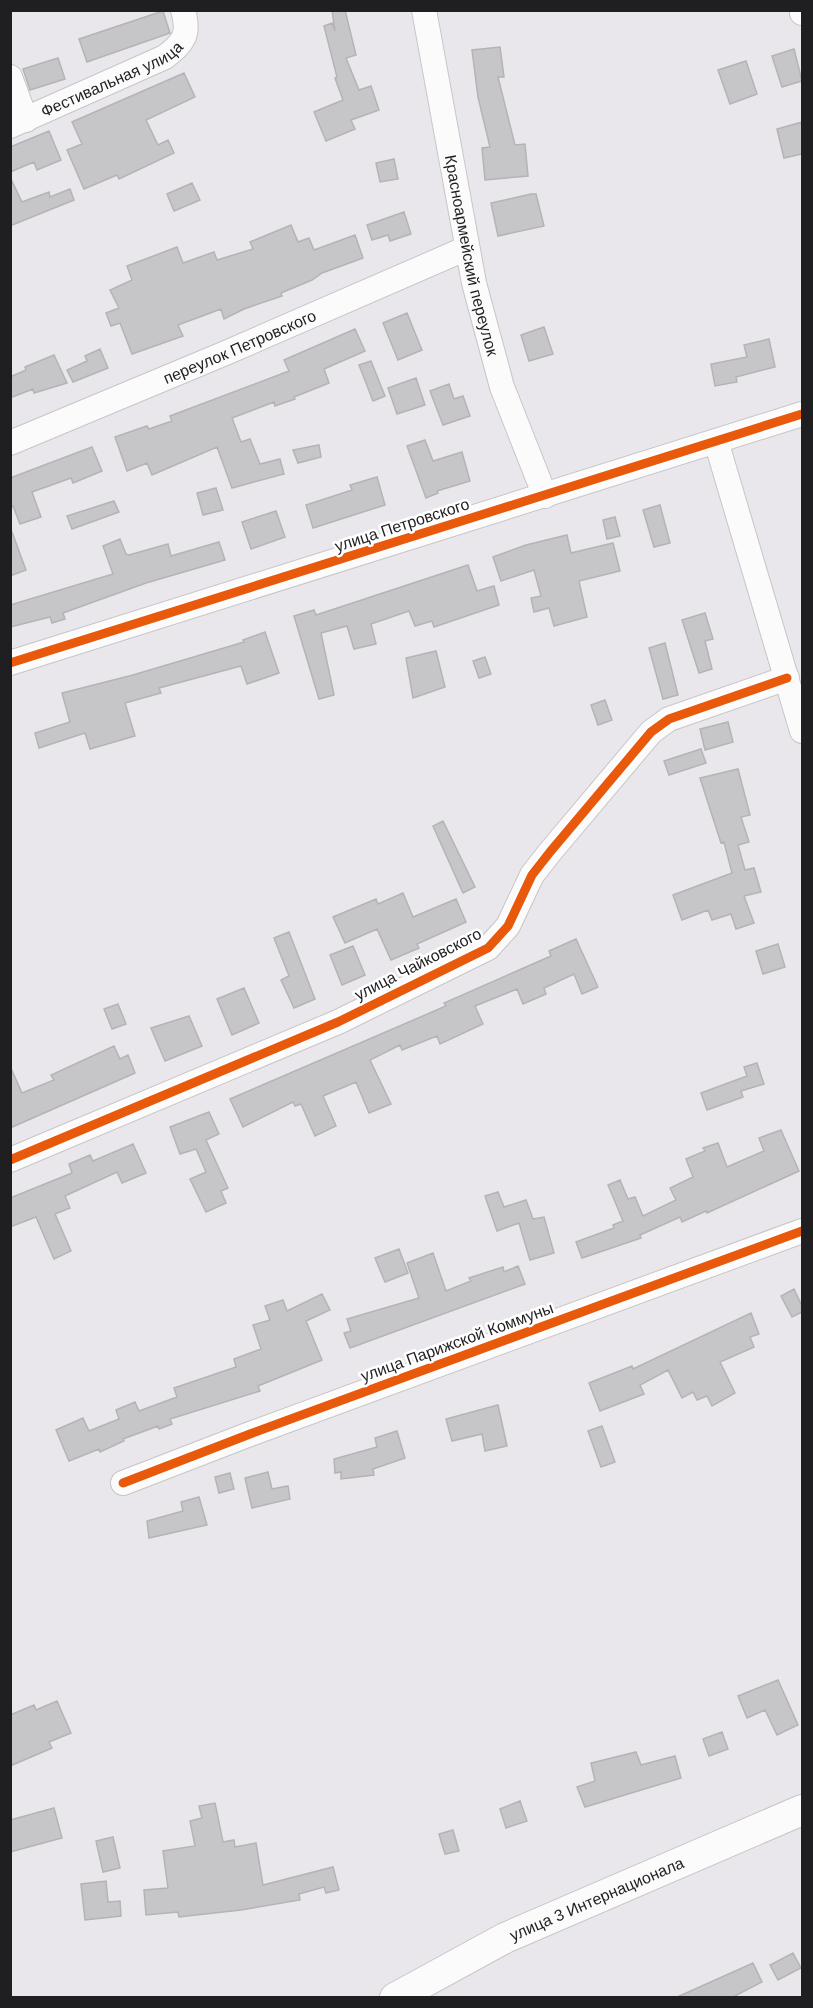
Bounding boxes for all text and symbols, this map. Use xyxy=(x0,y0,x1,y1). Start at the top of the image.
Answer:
street label: Фестивальная улица xyxy=(38,38,186,120)
street label: Красноармейский переулок xyxy=(442,153,502,359)
street label: переулок Петровского xyxy=(161,306,319,387)
street label: улица Петровского xyxy=(333,495,471,555)
street label: улица Чайковского xyxy=(352,925,484,1003)
street label: улица Парижской Коммуны xyxy=(358,1299,556,1385)
street label: улица 3 Интернационала xyxy=(507,1854,686,1944)

